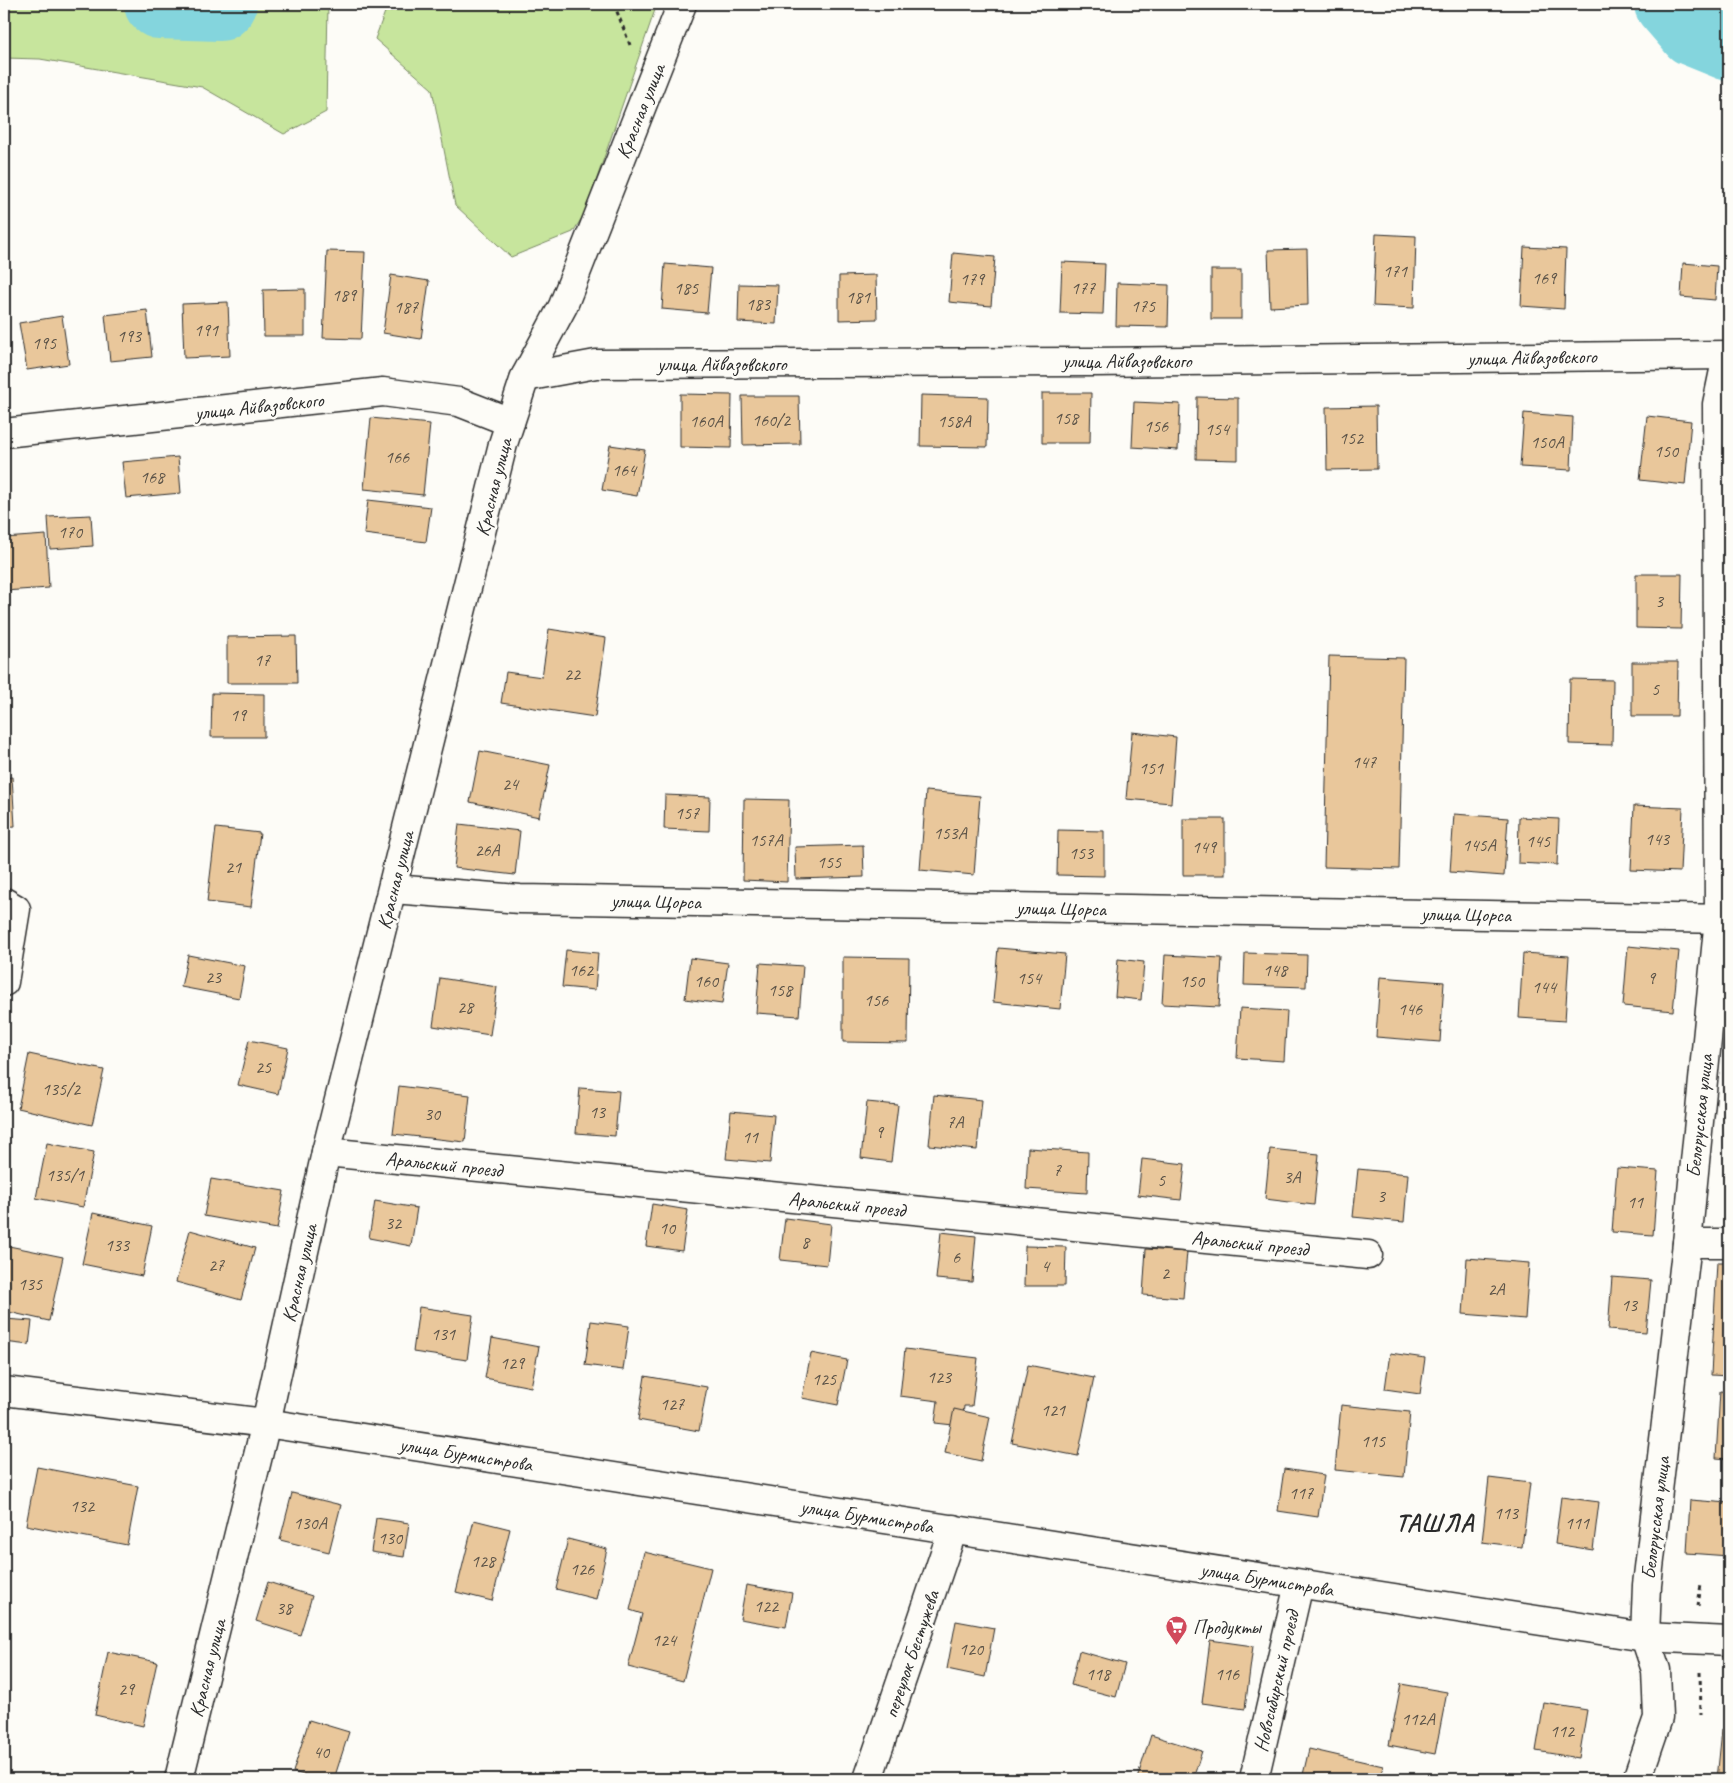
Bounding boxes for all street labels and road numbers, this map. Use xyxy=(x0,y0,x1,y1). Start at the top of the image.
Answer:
street label: Красная улица xyxy=(610,59,671,162)
street label: улица Айвазовского xyxy=(1466,344,1598,371)
street label: улица Айвазовского xyxy=(1061,349,1193,374)
street label: улица Айвазовского xyxy=(656,352,788,377)
street label: улица Айвазовского xyxy=(192,387,326,426)
street label: Красная улица xyxy=(469,434,518,539)
street label: Красная улица xyxy=(371,827,420,932)
street label: улица Щорса xyxy=(610,888,703,915)
street label: улица Щорса xyxy=(1015,895,1108,922)
street label: улица Щорса xyxy=(1420,901,1513,928)
street label: Белорусская улица xyxy=(1681,1051,1719,1179)
street label: Аральский проезд xyxy=(384,1146,505,1183)
street label: Аральский проезд xyxy=(787,1186,908,1223)
street label: Красная улица xyxy=(276,1220,323,1325)
street label: Аральский проезд xyxy=(1190,1225,1311,1262)
street label: улица Бурмистрова xyxy=(397,1432,535,1478)
street label: Белорусская улица xyxy=(1636,1453,1676,1581)
street label: улица Бурмистрова xyxy=(798,1494,936,1540)
street label: улица Бурмистрова xyxy=(1198,1557,1336,1603)
street label: переулок Бестужева xyxy=(878,1585,946,1721)
street label: Новосибирский проезд xyxy=(1248,1606,1305,1754)
street label: Красная улица xyxy=(183,1615,232,1720)

